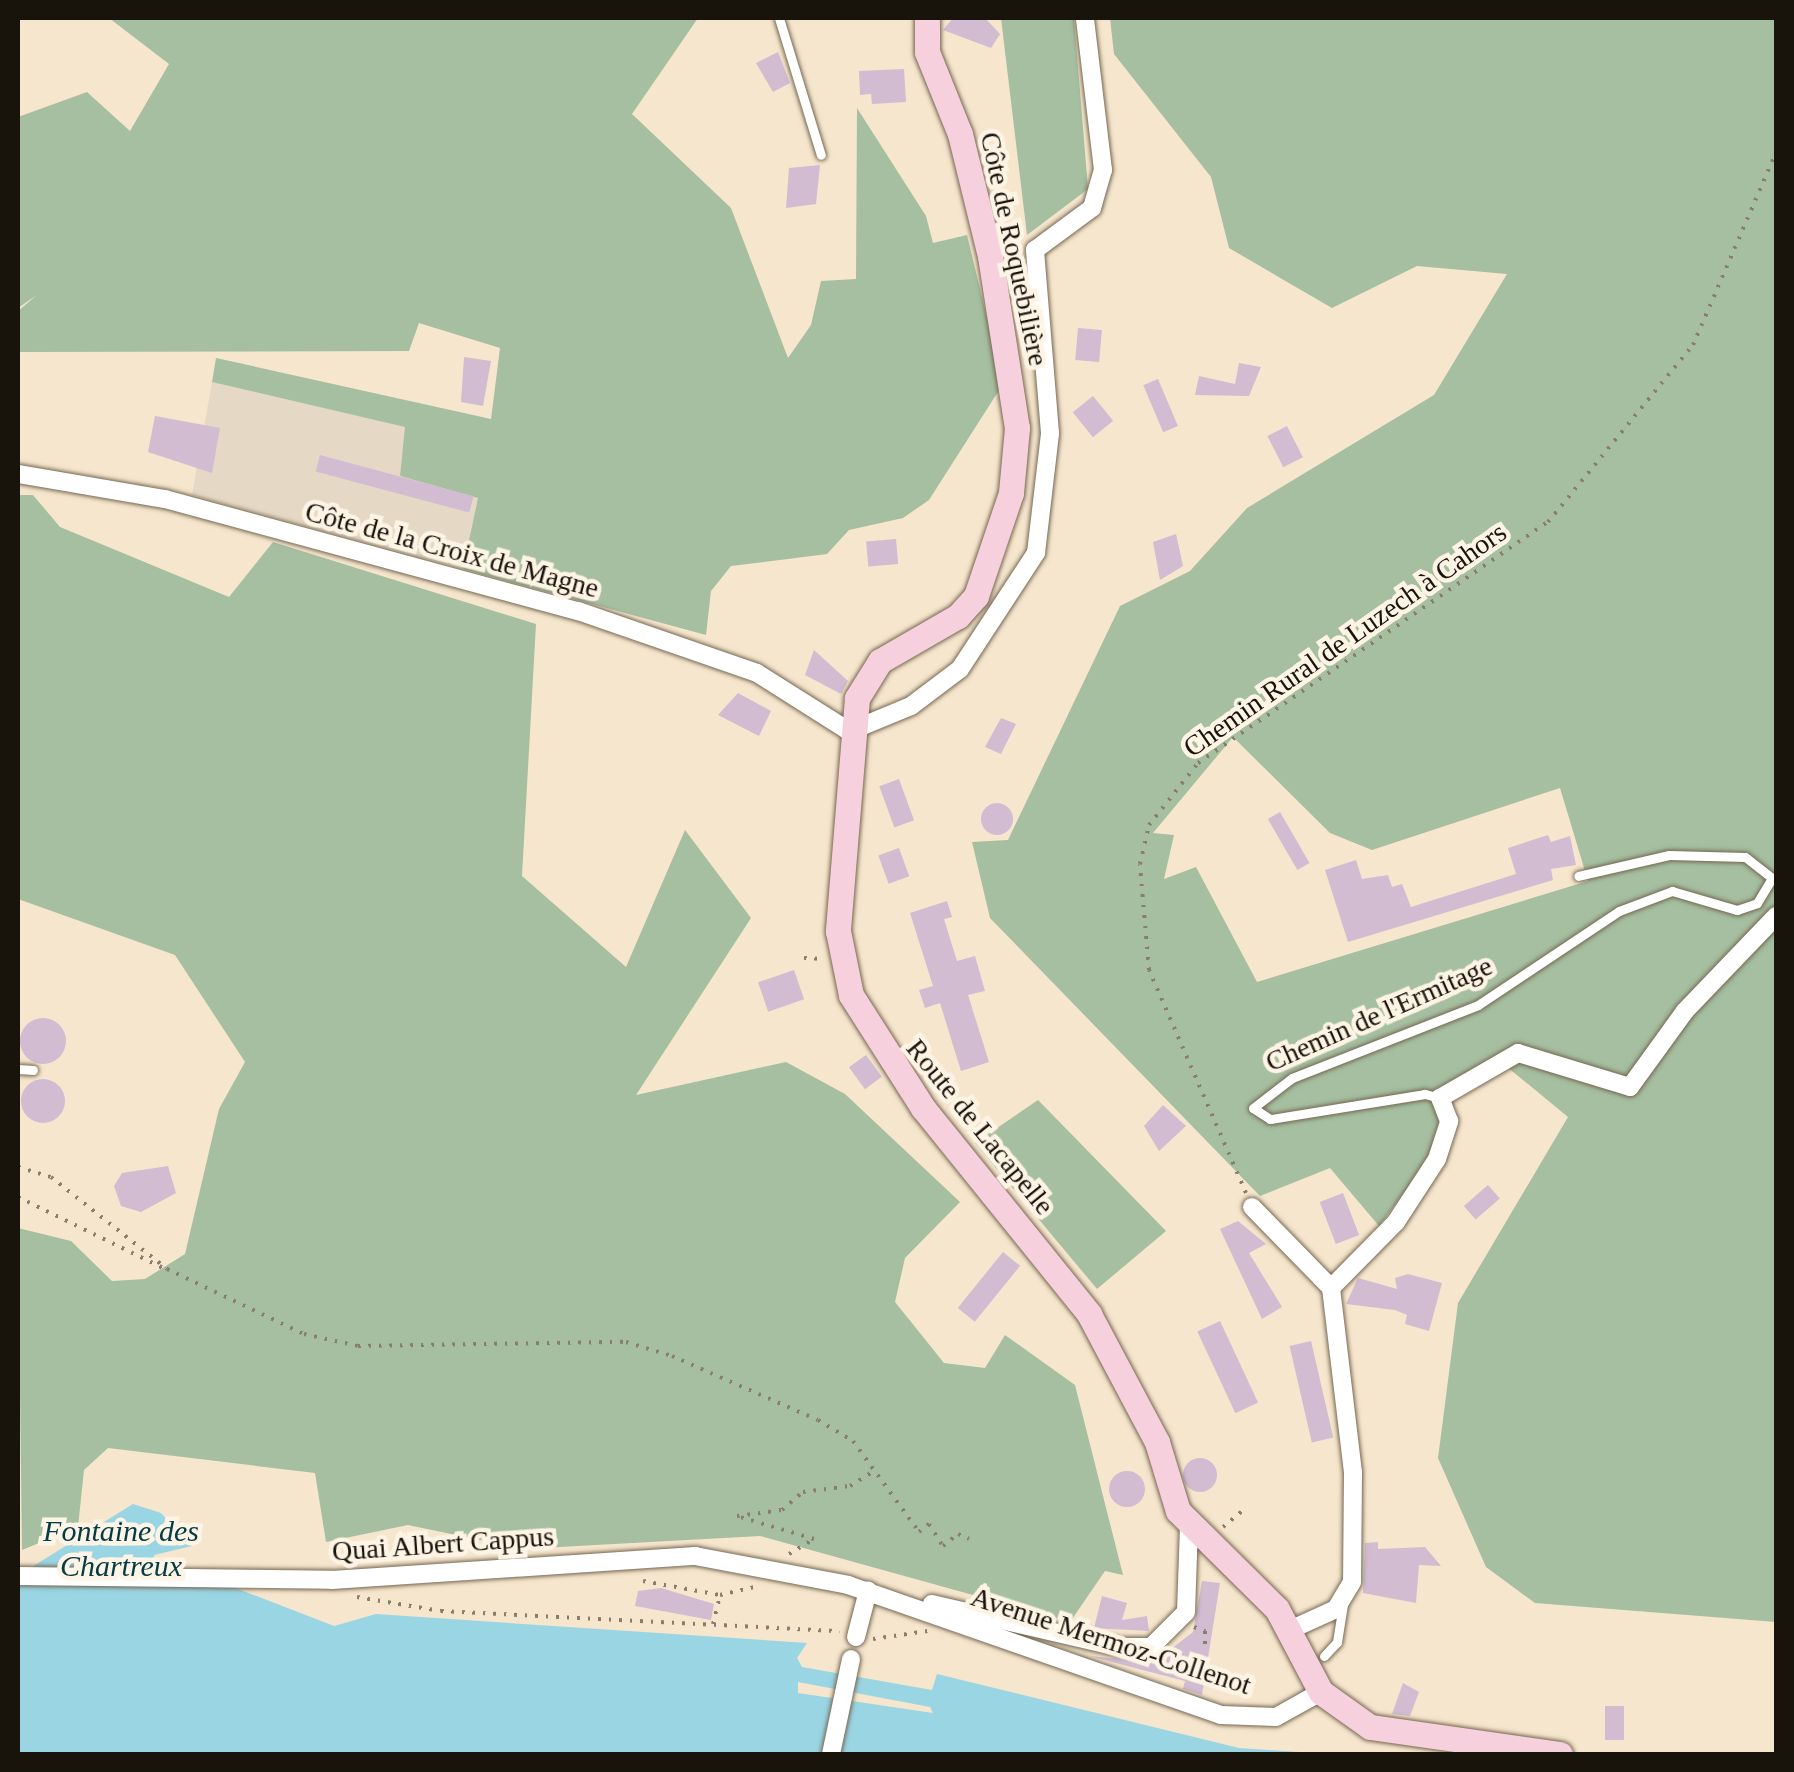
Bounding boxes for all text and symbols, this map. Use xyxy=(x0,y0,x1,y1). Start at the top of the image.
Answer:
street label: Côte de Roquebilière xyxy=(973,129,1055,369)
street label: Côte de la Croix de Magne xyxy=(302,495,602,605)
street label: Chemin Rural de Luzech à Cahors xyxy=(1177,515,1513,765)
street label: Chemin de l'Ermitage xyxy=(1260,949,1498,1079)
street label: Route de Lacapelle xyxy=(899,1032,1061,1222)
water label: Fontaine des Chartreux xyxy=(43,1513,199,1584)
street label: Quai Albert Cappus xyxy=(330,1519,556,1569)
street label: Avenue Mermoz-Collenot xyxy=(967,1580,1255,1702)

